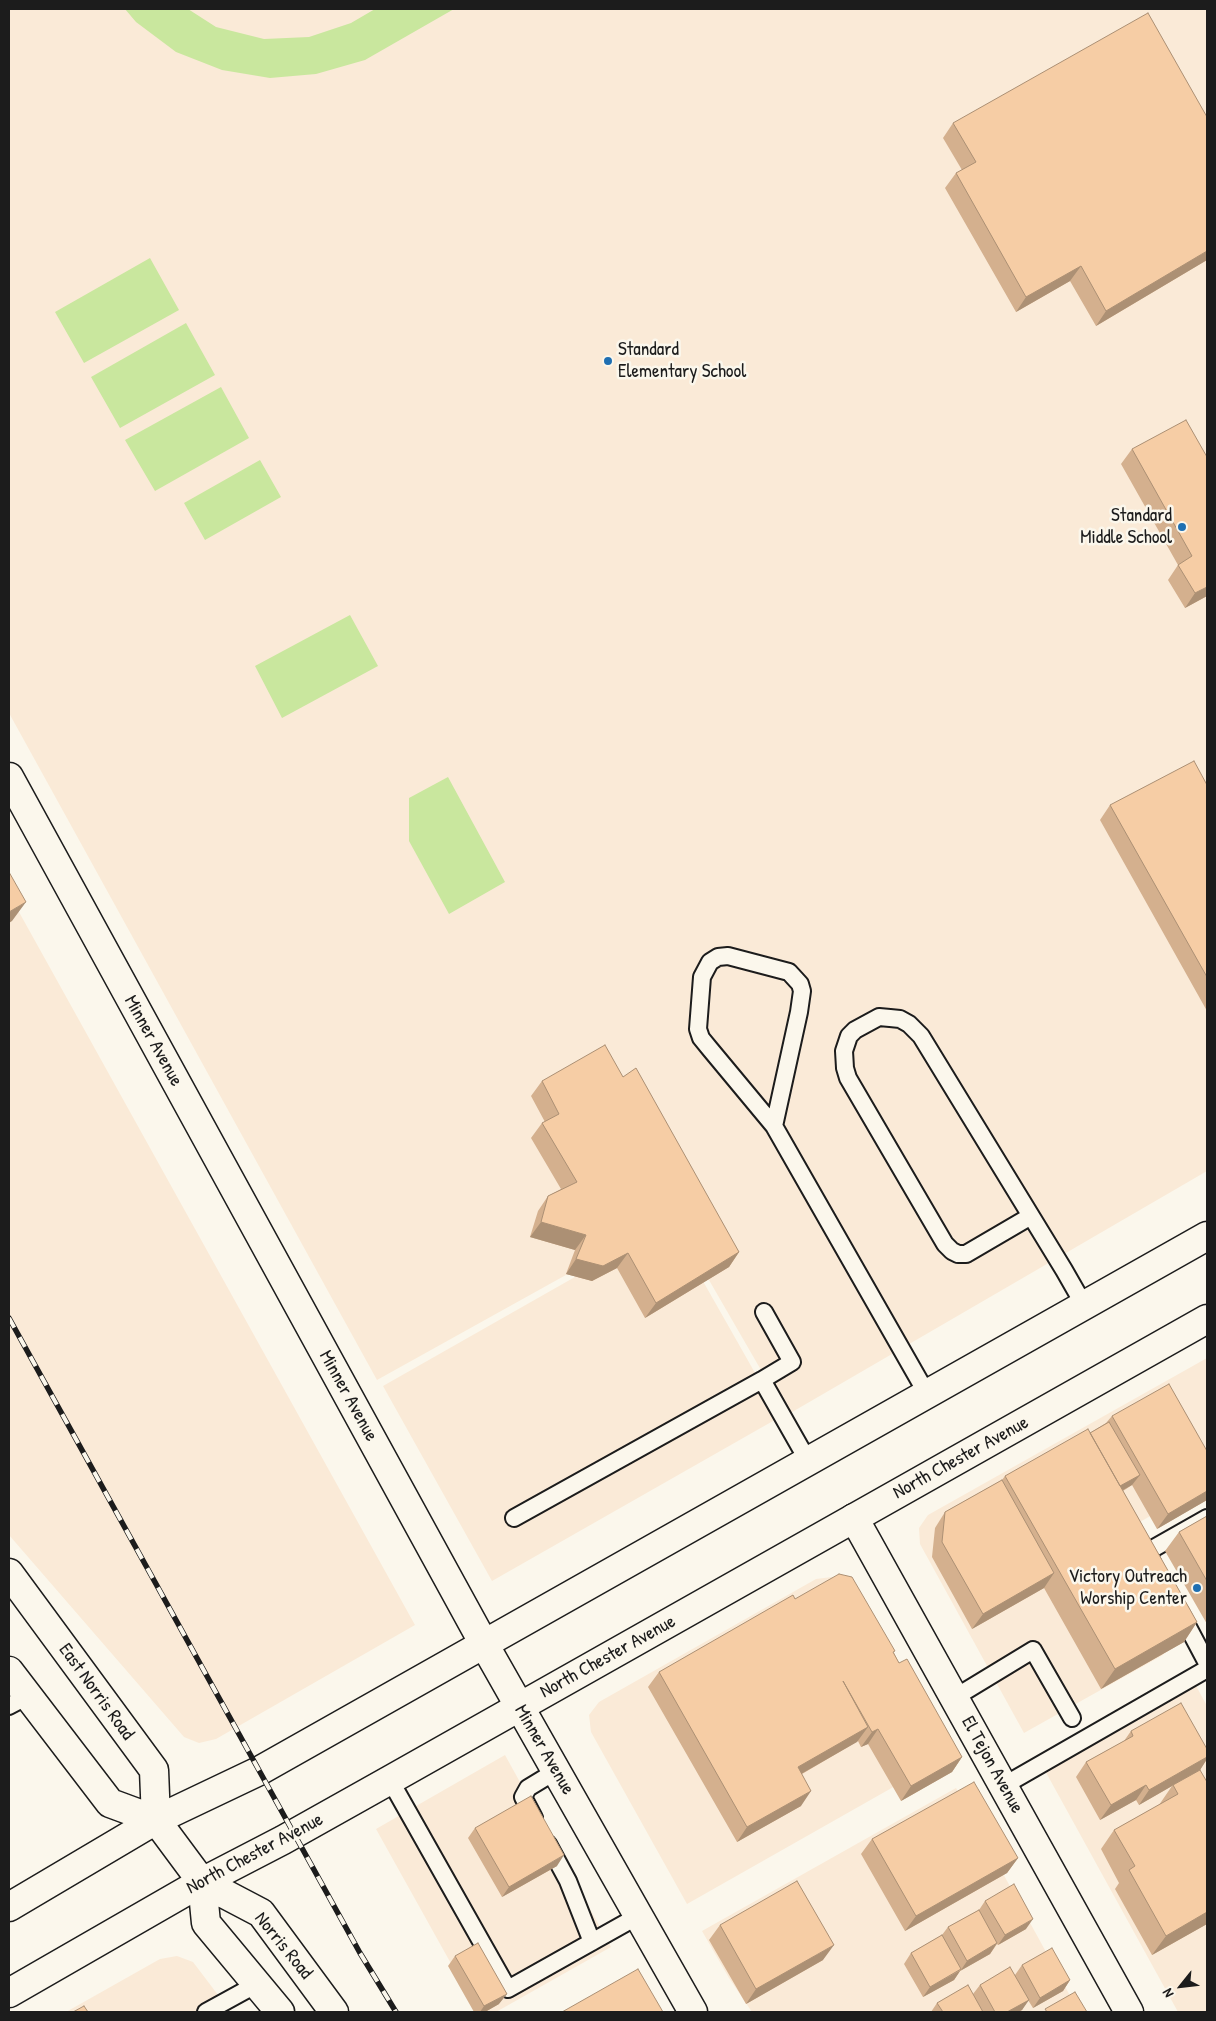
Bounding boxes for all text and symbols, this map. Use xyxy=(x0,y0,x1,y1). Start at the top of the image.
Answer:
place label: Standard Elementary School xyxy=(618,339,746,383)
marker: Standard Elementary School xyxy=(602,355,614,367)
place label: Standard Middle School xyxy=(1080,505,1172,549)
marker: Standard Middle School xyxy=(1176,521,1188,533)
street label: Minner Avenue xyxy=(119,992,187,1090)
street label: Minner Avenue xyxy=(314,1347,382,1445)
street label: North Chester Avenue xyxy=(889,1411,1033,1505)
place label: Victory Outreach Worship Center xyxy=(1068,1566,1187,1610)
marker: Victory Outreach Worship Center xyxy=(1191,1582,1203,1594)
street label: North Chester Avenue xyxy=(536,1610,680,1704)
street label: East Norris Road xyxy=(53,1639,139,1745)
street label: Minner Avenue xyxy=(509,1701,579,1799)
street label: El Tejon Avenue xyxy=(956,1712,1028,1818)
street label: North Chester Avenue xyxy=(183,1808,327,1900)
street label: Norris Road xyxy=(249,1908,317,1984)
north arrow xyxy=(1156,1961,1206,2011)
text: N xyxy=(1157,1986,1178,2001)

